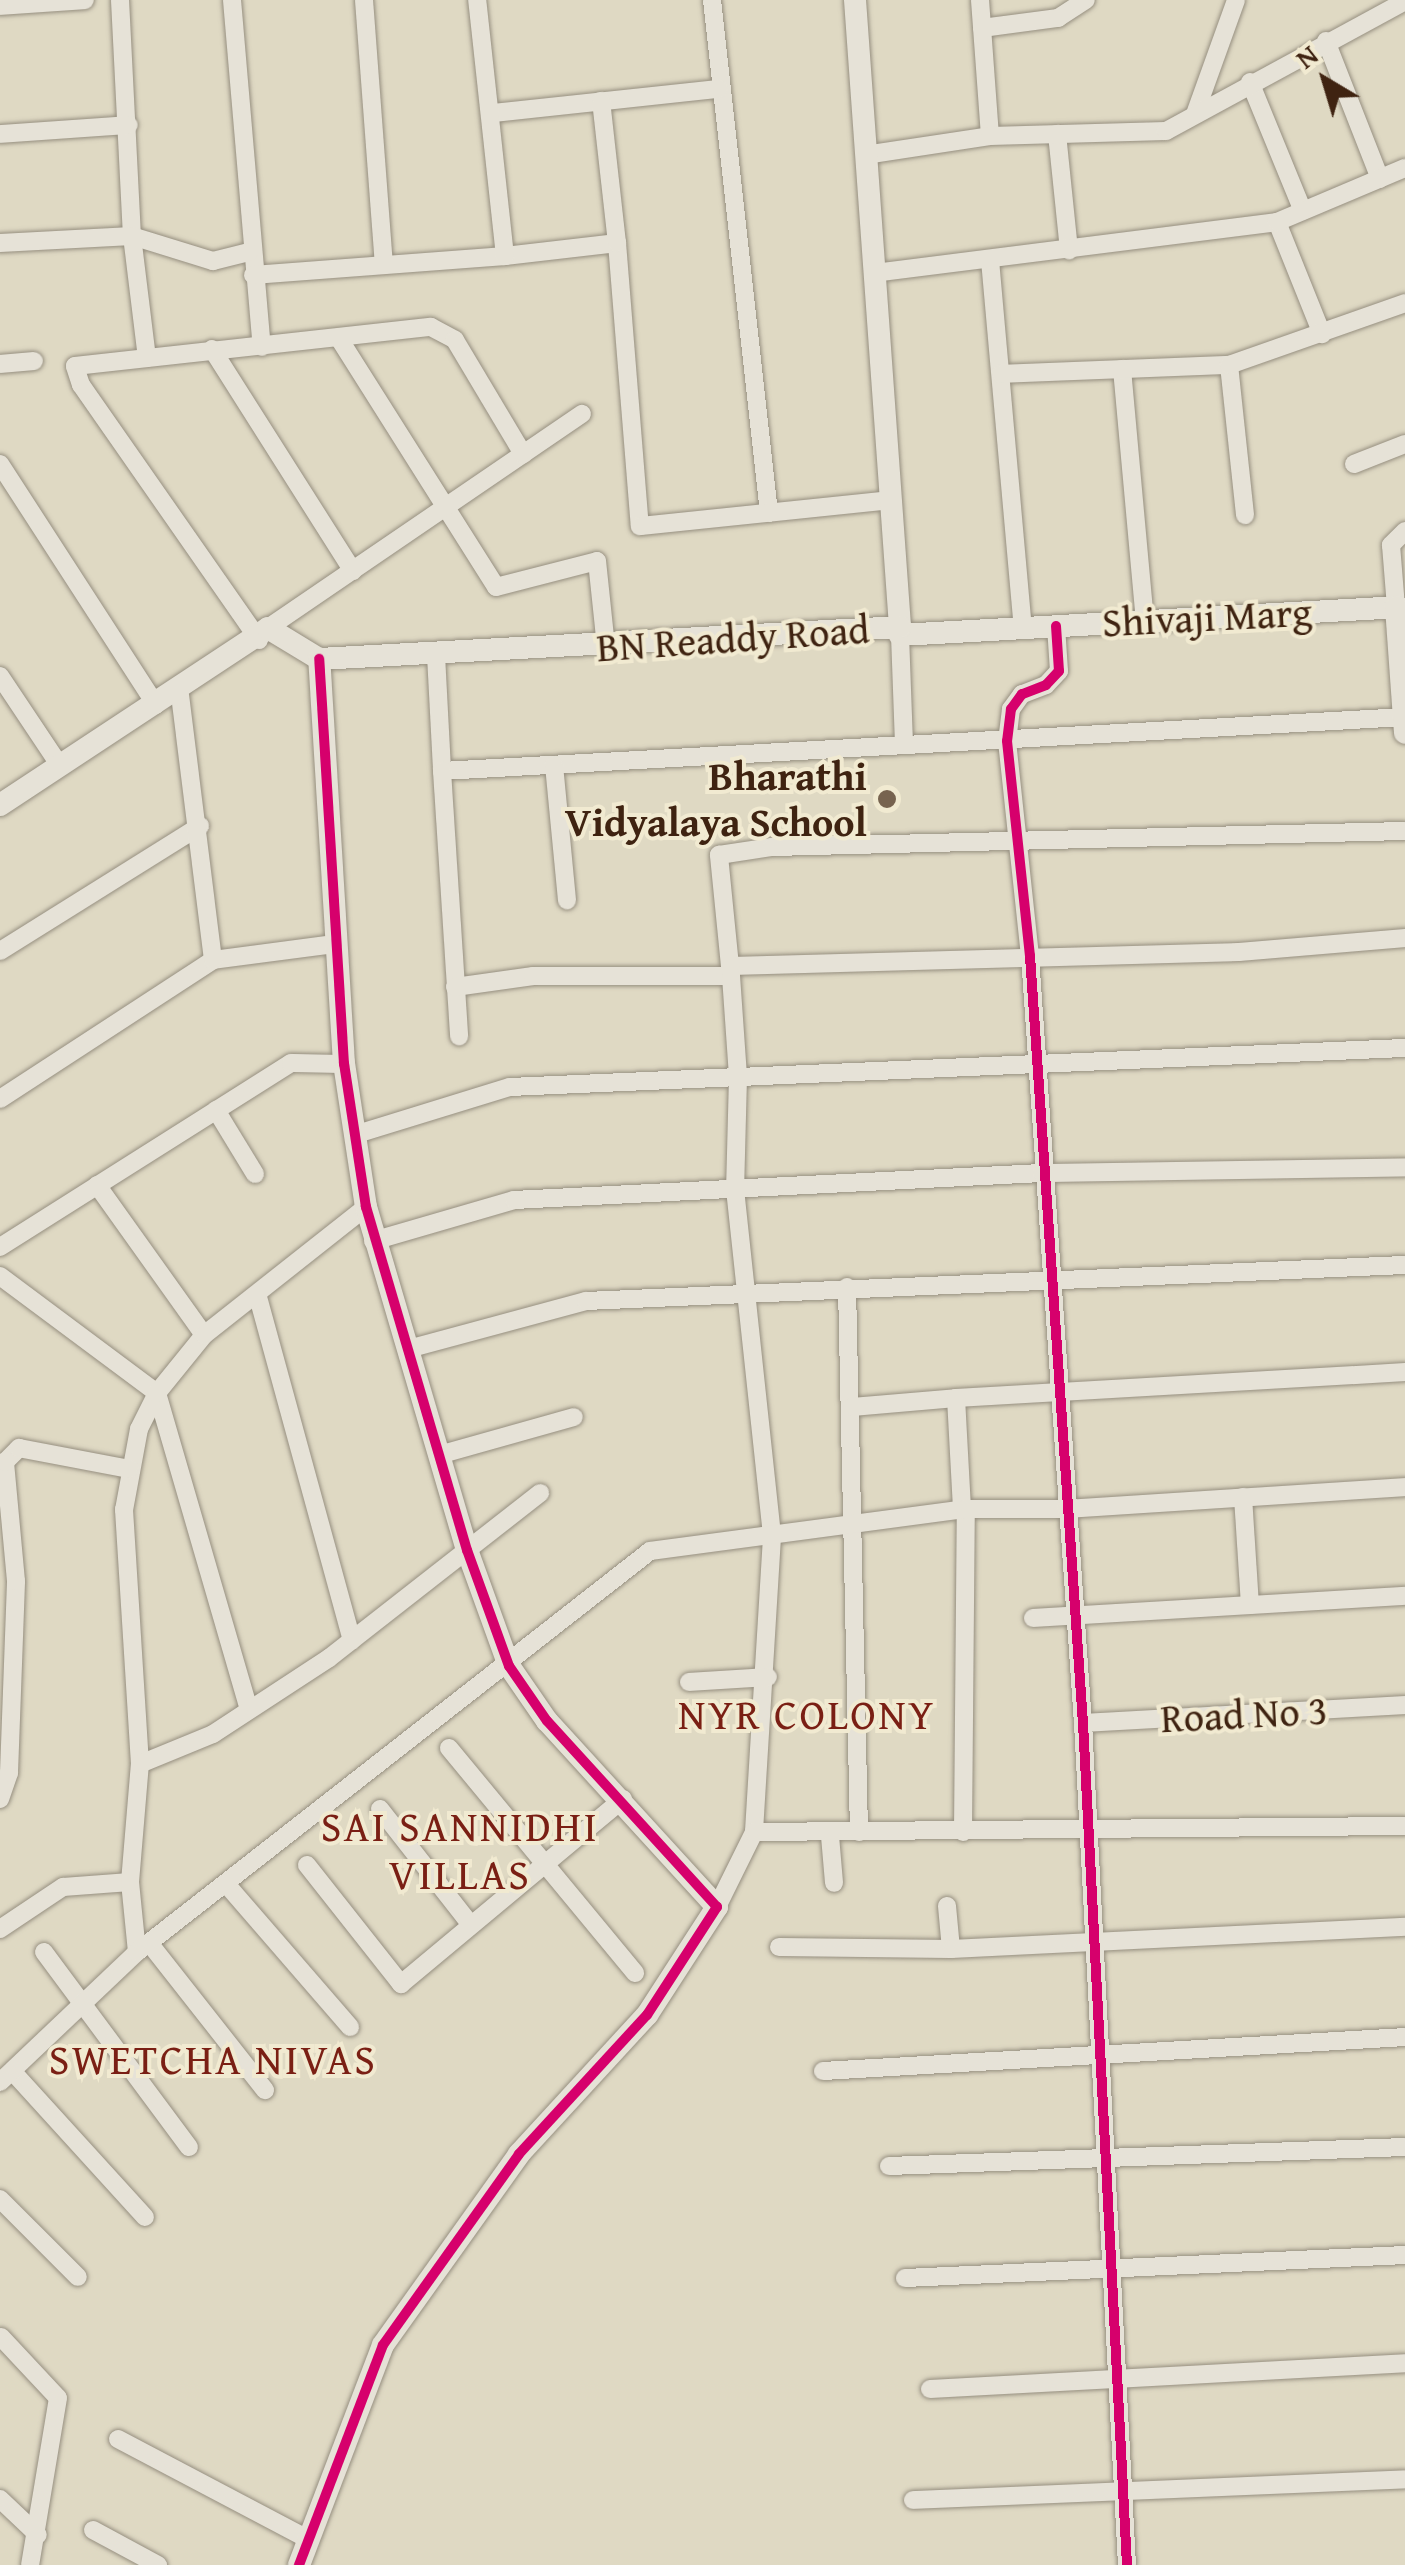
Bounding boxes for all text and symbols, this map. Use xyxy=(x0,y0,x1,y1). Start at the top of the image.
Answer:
north arrow xyxy=(1275,30,1375,130)
text: N xyxy=(1286,34,1326,78)
street label: Shivaji Marg xyxy=(1101,588,1313,646)
street label: BN Readdy Road xyxy=(595,605,871,671)
place label: Bharathi Vidyalaya School xyxy=(565,752,867,846)
marker: Bharathi Vidyalaya School xyxy=(876,788,898,810)
street label: Road No 3 xyxy=(1159,1686,1329,1742)
district label: NYR COLONY xyxy=(678,1689,936,1739)
district label: SAI SANNIDHI VILLAS xyxy=(321,1801,599,1900)
district label: SWETCHA NIVAS xyxy=(49,2034,377,2084)

